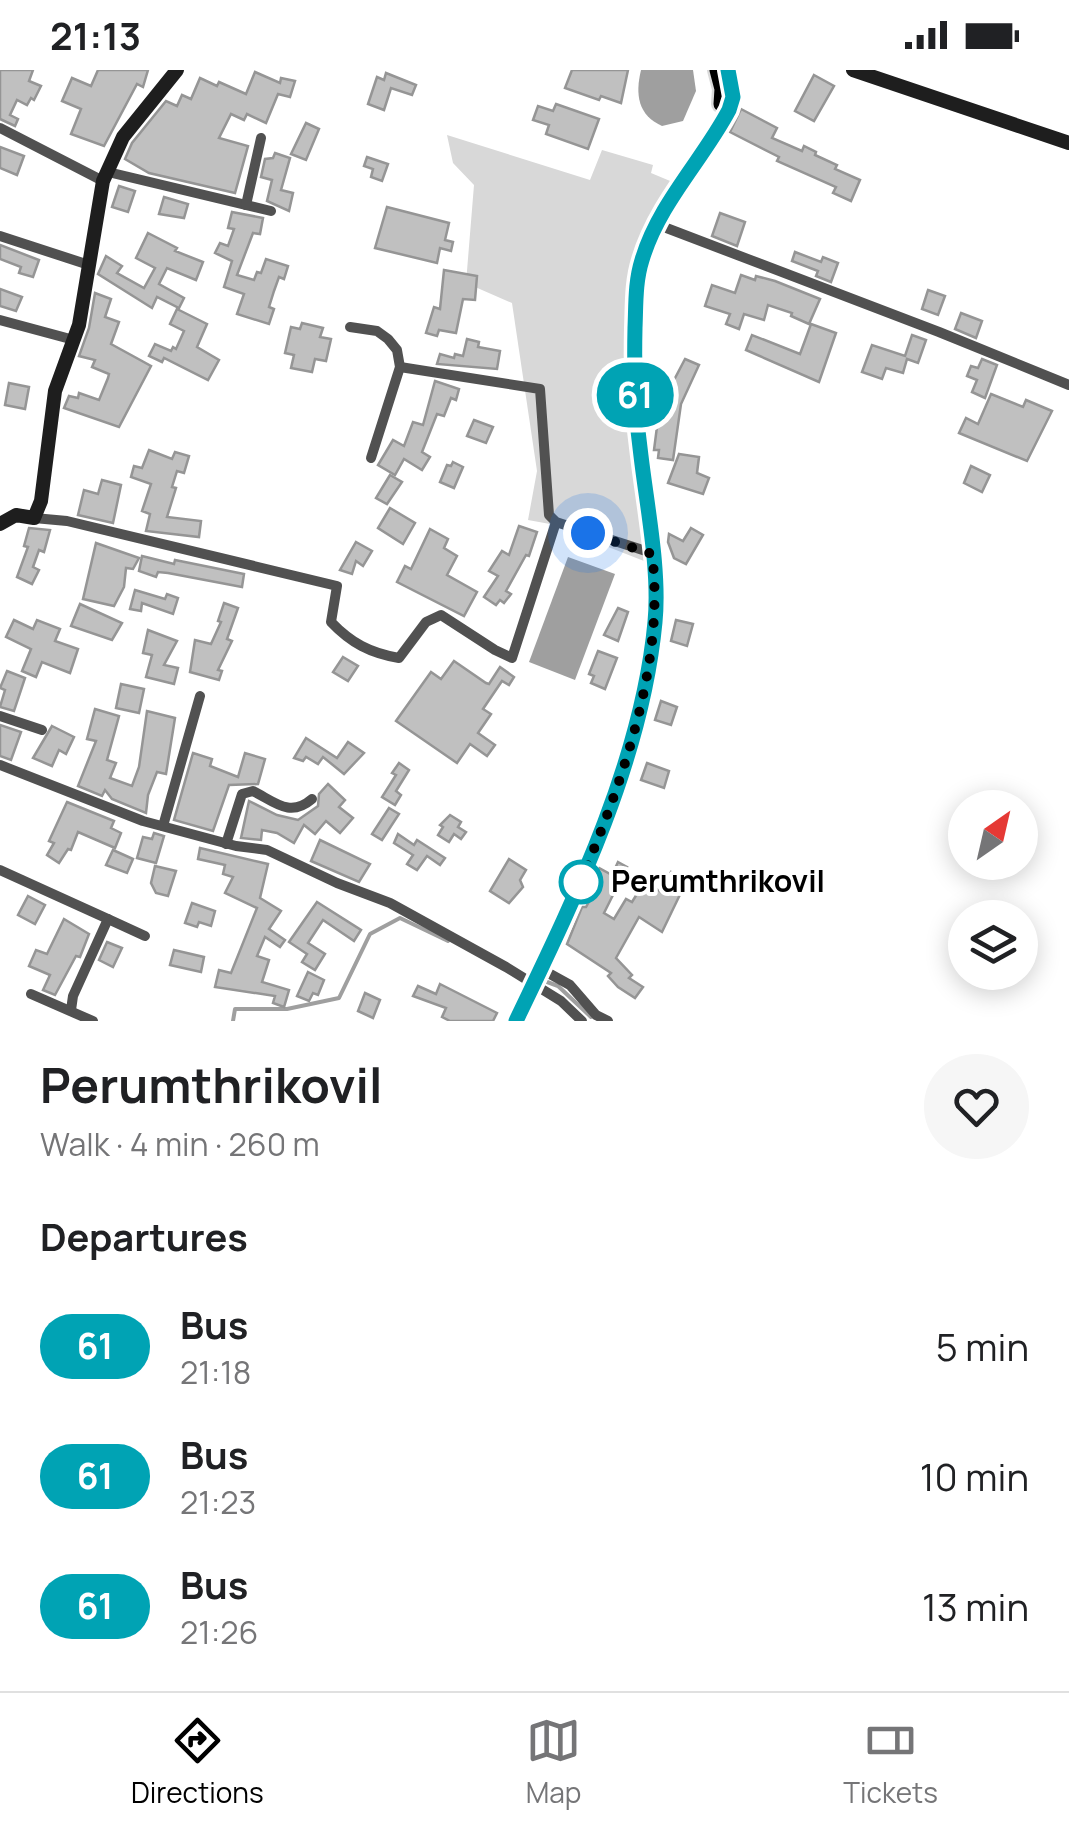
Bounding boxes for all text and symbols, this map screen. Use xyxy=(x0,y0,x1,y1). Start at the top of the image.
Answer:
text: 21:13 xyxy=(50,9,141,61)
line badge: 61 xyxy=(590,362,680,428)
text: 61 xyxy=(617,371,653,419)
your location xyxy=(563,508,613,558)
north arrow xyxy=(948,790,1038,880)
map controls xyxy=(948,790,1038,990)
place label: Perumthrikovil xyxy=(611,860,825,901)
marker: Perumthrikovil xyxy=(560,861,602,903)
button: layers xyxy=(948,900,1038,990)
text: Perumthrikovil xyxy=(40,1052,382,1117)
button: heart xyxy=(924,1054,1029,1159)
text: Walk · 4 min · 260 m xyxy=(40,1122,320,1166)
text: Departures xyxy=(40,1210,248,1262)
text: Bus xyxy=(180,1298,248,1350)
text: 5 min xyxy=(936,1320,1029,1372)
text: 61 xyxy=(77,1322,113,1370)
text: 21:18 xyxy=(180,1350,251,1394)
text: Bus xyxy=(180,1428,248,1480)
text: 10 min xyxy=(920,1450,1029,1502)
text: 61 xyxy=(77,1452,113,1500)
text: 21:23 xyxy=(180,1480,256,1524)
text: Bus xyxy=(180,1558,248,1610)
text: 13 min xyxy=(922,1580,1029,1632)
text: 61 xyxy=(77,1582,113,1630)
text: 21:26 xyxy=(180,1610,258,1654)
tab: Directions xyxy=(131,1713,264,1811)
tab: Map xyxy=(526,1713,581,1811)
tab: Tickets xyxy=(843,1713,938,1811)

